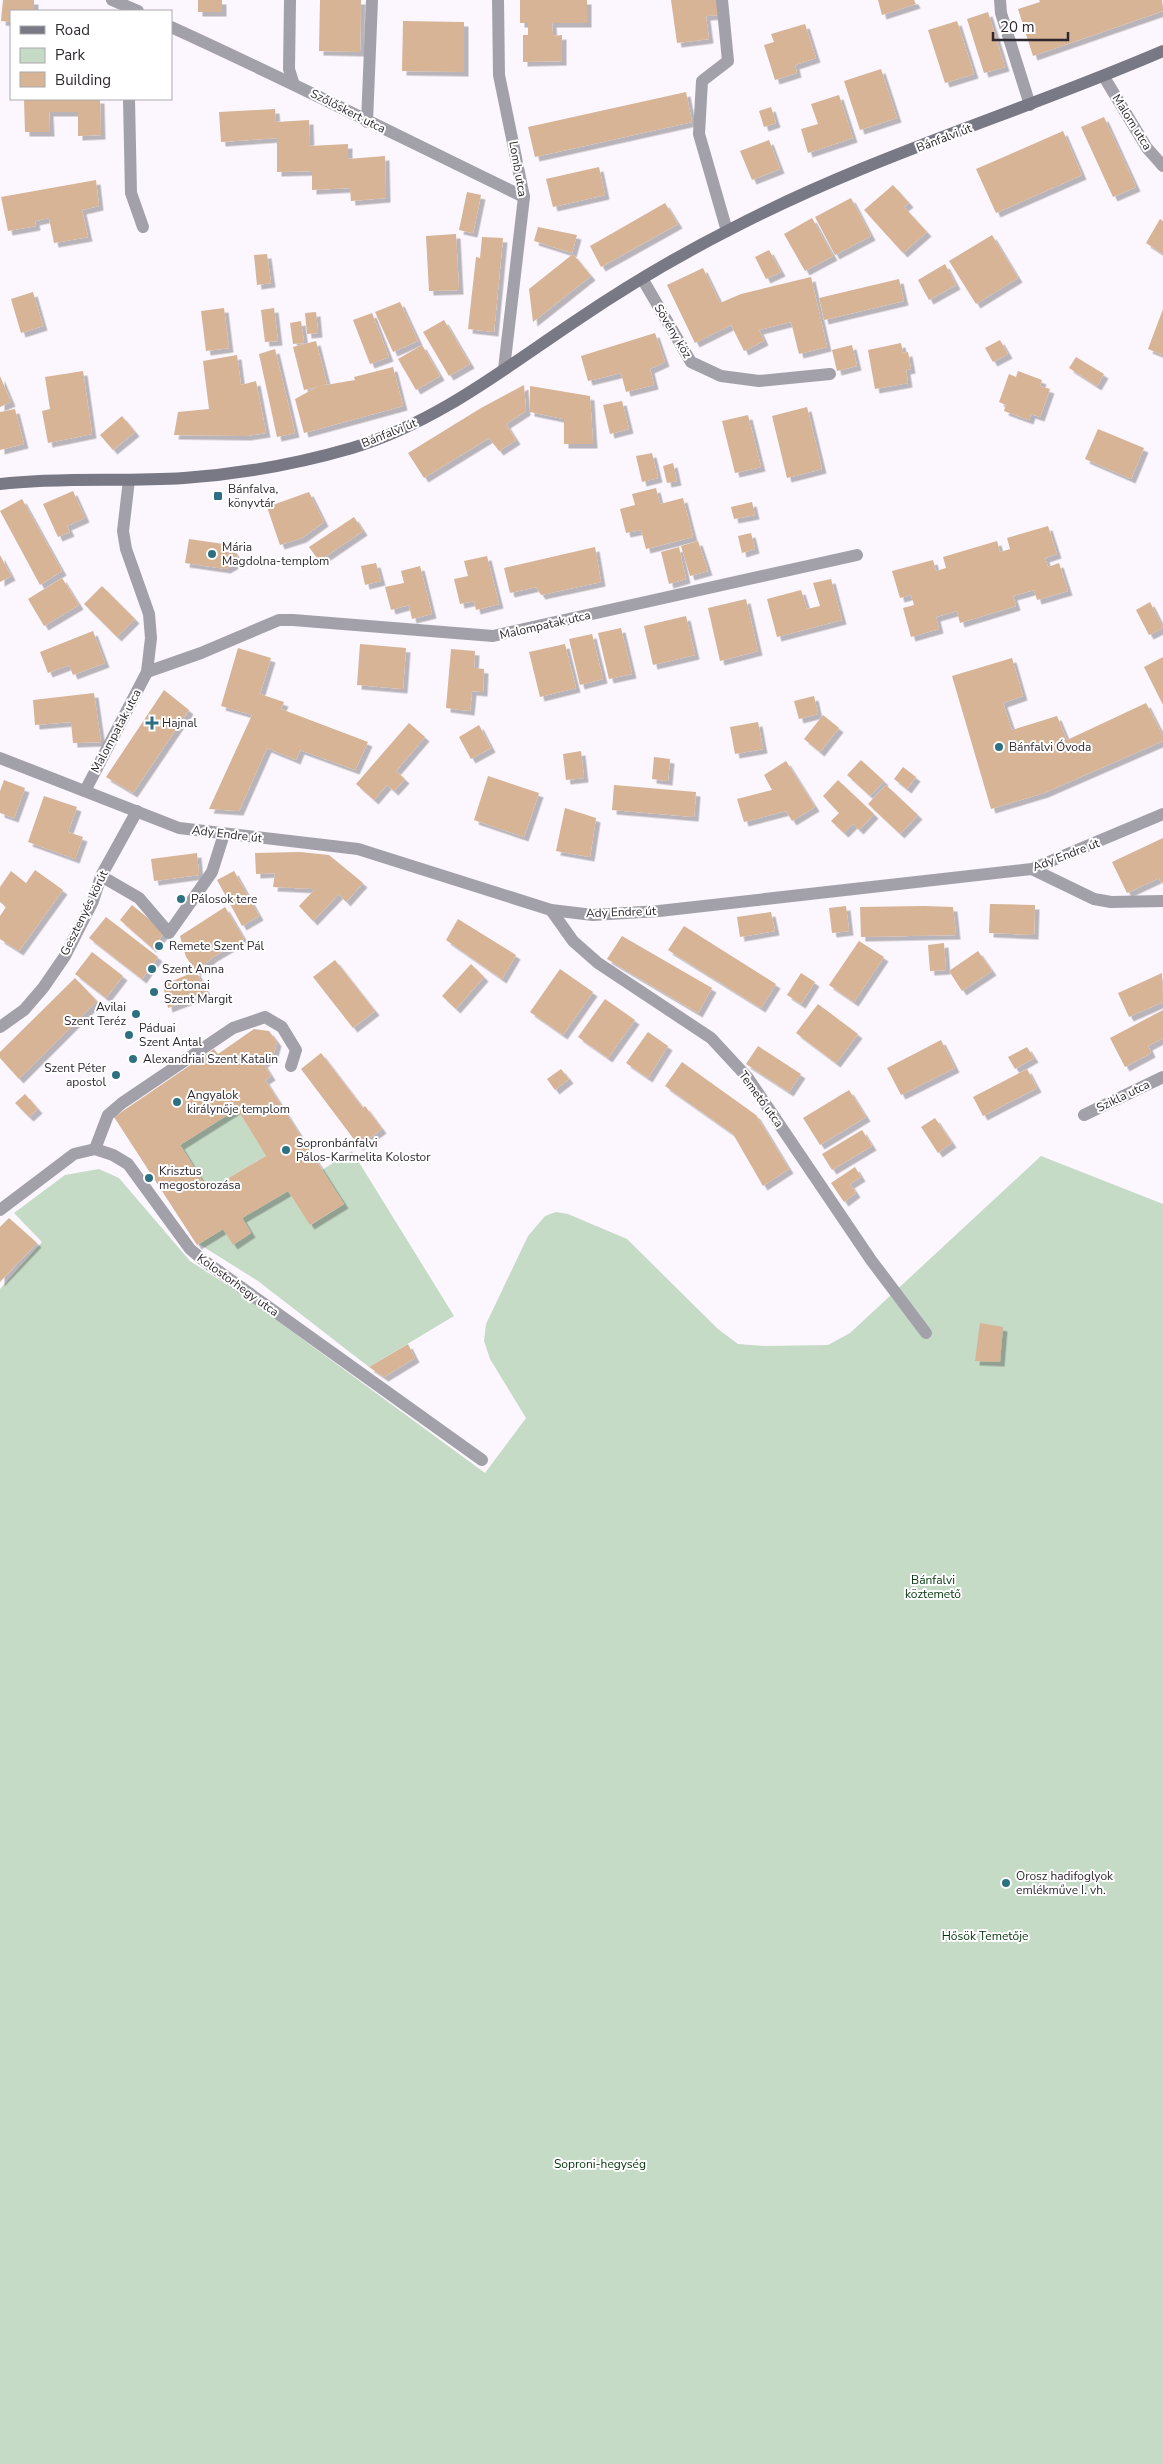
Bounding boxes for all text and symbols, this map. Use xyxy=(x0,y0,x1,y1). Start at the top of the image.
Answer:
legend xyxy=(10,10,172,100)
scale bar xyxy=(993,10,1068,42)
text: 20 m xyxy=(1000,17,1035,37)
text: Road xyxy=(55,20,90,40)
text: Park xyxy=(55,45,85,65)
text: Building xyxy=(55,70,111,90)
street label: Szőlőskert utca xyxy=(308,85,388,137)
street label: Malom utca xyxy=(1109,91,1155,153)
street label: Bánfalvi út xyxy=(914,120,975,156)
street label: Lomb utca xyxy=(505,140,531,198)
street label: Sövény köz xyxy=(651,301,696,361)
street label: Bánfalvi út xyxy=(359,414,420,451)
place label: Bánfalva, könyvtár xyxy=(228,481,278,511)
marker: Bánfalva, könyvtár xyxy=(212,490,224,502)
place label: Mária Magdolna-templom xyxy=(222,539,329,569)
marker: Mária Magdolna-templom xyxy=(206,548,218,560)
street label: Malompatak utca xyxy=(498,607,592,643)
street label: Malompatak utca xyxy=(87,686,145,776)
place label: Hajnal xyxy=(162,715,198,731)
marker: Hajnal xyxy=(146,717,158,729)
place label: Bánfalvi Óvoda xyxy=(1009,739,1091,755)
marker: Bánfalvi Óvoda xyxy=(993,741,1005,753)
street label: Ady Endre út xyxy=(191,822,264,846)
street label: Ady Endre út xyxy=(1030,835,1102,875)
street label: Gesztenyés körút xyxy=(56,867,112,958)
place label: Pálosok tere xyxy=(191,891,258,907)
marker: Pálosok tere xyxy=(175,893,187,905)
street label: Ady Endre út xyxy=(586,903,657,921)
place label: Remete Szent Pál xyxy=(169,938,264,954)
marker: Remete Szent Pál xyxy=(153,940,165,952)
place label: Szent Anna xyxy=(162,961,224,977)
marker: Szent Anna xyxy=(146,963,158,975)
place label: Cortonai Szent Margit xyxy=(164,977,233,1007)
marker: Cortonai Szent Margit xyxy=(148,986,160,998)
place label: Avilai Szent Teréz xyxy=(64,999,126,1029)
marker: Avilai Szent Teréz xyxy=(130,1008,142,1020)
place label: Páduai Szent Antal xyxy=(139,1020,202,1050)
marker: Páduai Szent Antal xyxy=(123,1029,135,1041)
place label: Alexandriai Szent Katalin xyxy=(143,1051,278,1067)
marker: Alexandriai Szent Katalin xyxy=(127,1053,139,1065)
place label: Szent Péter apostol xyxy=(44,1060,107,1090)
street label: Temető utca xyxy=(735,1068,787,1130)
marker: Szent Péter apostol xyxy=(110,1069,122,1081)
street label: Szikla utca xyxy=(1094,1076,1152,1116)
place label: Angyalok királynője templom xyxy=(187,1087,290,1117)
marker: Angyalok királynője templom xyxy=(171,1096,183,1108)
place label: Sopronbánfalvi Pálos-Karmelita Kolostor xyxy=(296,1135,431,1165)
marker: Sopronbánfalvi Pálos-Karmelita Kolostor xyxy=(280,1144,292,1156)
place label: Krisztus megostorozása xyxy=(159,1163,241,1193)
marker: Krisztus megostorozása xyxy=(143,1172,155,1184)
street label: Kolostorhegy utca xyxy=(194,1250,282,1320)
park label: Bánfalvi köztemető xyxy=(905,1572,961,1602)
place label: Orosz hadifoglyok emlékműve I. vh. xyxy=(1016,1868,1114,1898)
marker: Orosz hadifoglyok emlékműve I. vh. xyxy=(1000,1877,1012,1889)
park label: Hősök Temetője xyxy=(942,1928,1028,1944)
park label: Soproni-hegység xyxy=(554,2156,646,2172)

